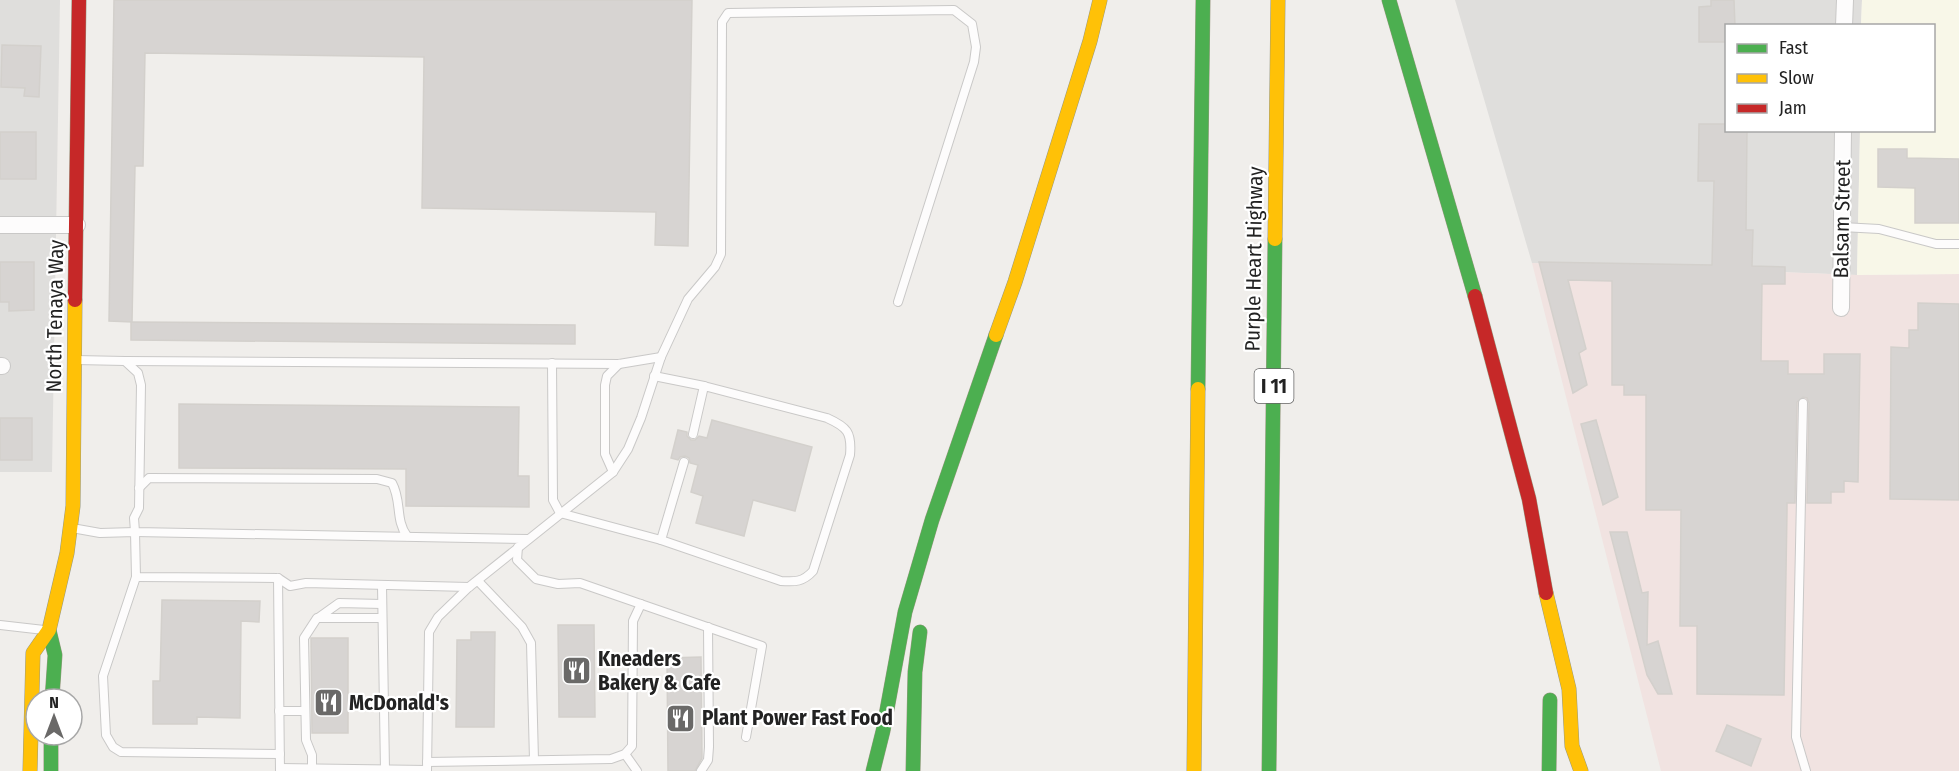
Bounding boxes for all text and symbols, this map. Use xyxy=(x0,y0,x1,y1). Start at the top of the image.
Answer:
legend xyxy=(1725,24,1935,132)
text: Fast xyxy=(1779,37,1808,59)
text: Slow xyxy=(1779,67,1814,89)
text: Jam xyxy=(1779,97,1807,119)
street label: Balsam Street xyxy=(1828,159,1856,279)
street label: Purple Heart Highway xyxy=(1239,166,1269,352)
street label: North Tenaya Way xyxy=(41,239,69,393)
road number: I 11 xyxy=(1254,369,1294,403)
place label: Kneaders Bakery & Cafe xyxy=(598,646,721,696)
restaurant icon: Kneaders Bakery & Cafe xyxy=(561,655,593,687)
north arrow xyxy=(24,687,84,747)
restaurant icon: McDonald's xyxy=(312,687,344,719)
place label: McDonald's xyxy=(349,690,449,716)
text: N xyxy=(49,693,59,712)
restaurant icon: Plant Power Fast Food xyxy=(665,702,697,734)
place label: Plant Power Fast Food xyxy=(702,705,893,731)

